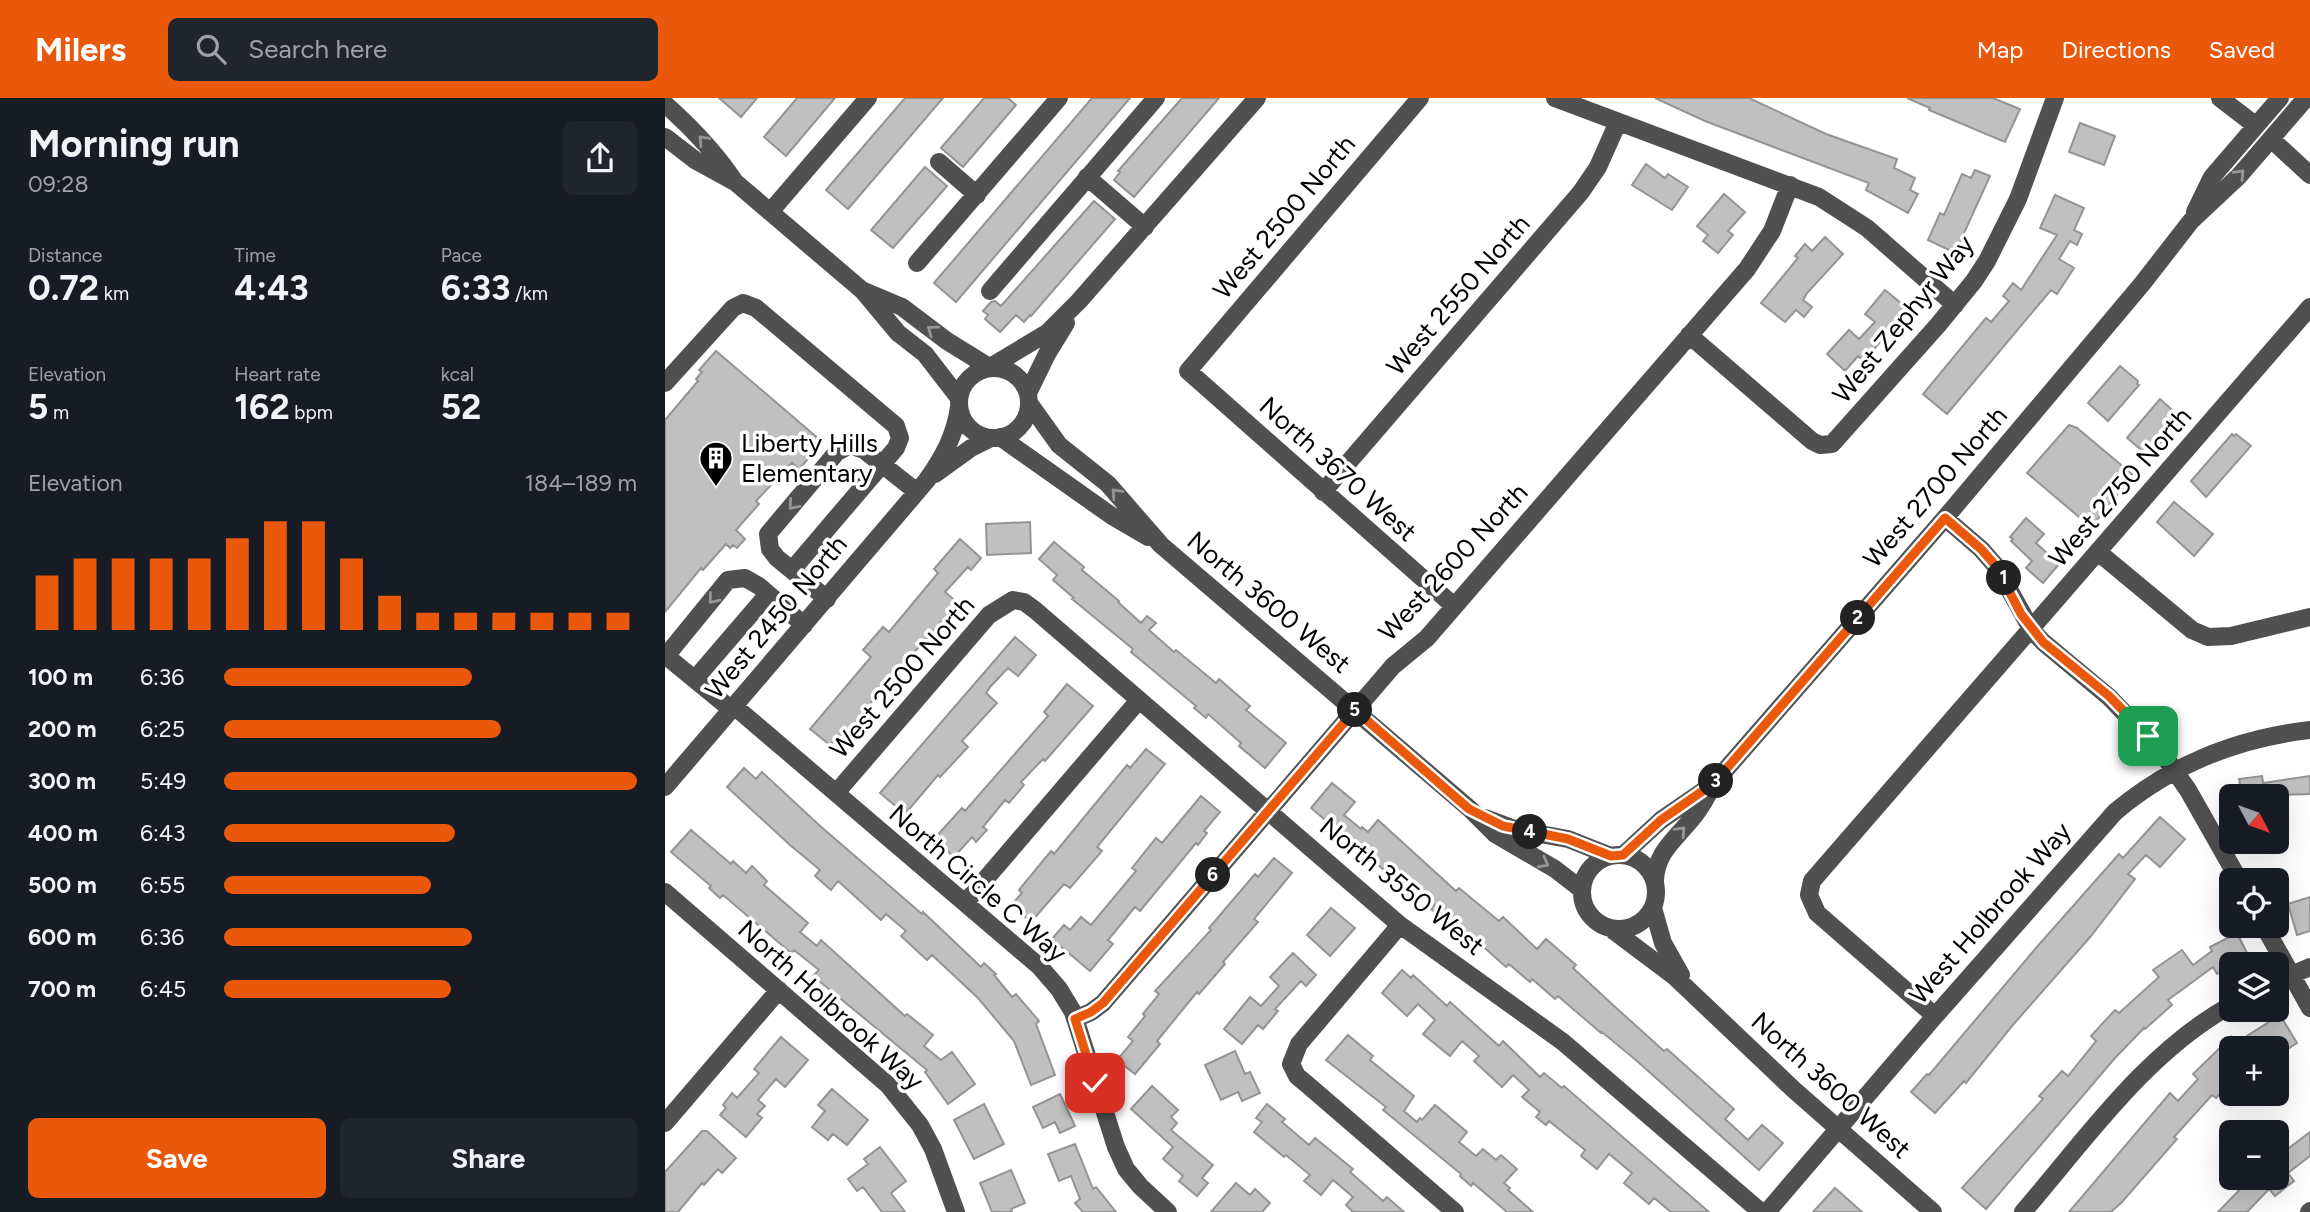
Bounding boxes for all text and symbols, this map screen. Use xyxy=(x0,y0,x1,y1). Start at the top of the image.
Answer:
search box xyxy=(168,18,658,81)
text: Milers xyxy=(35,30,126,69)
icon: search xyxy=(192,30,230,68)
text: Search here xyxy=(248,33,387,65)
text: Map xyxy=(1977,35,2023,64)
text: Directions xyxy=(2061,35,2171,64)
text: Saved xyxy=(2209,35,2275,64)
text: Morning run xyxy=(28,121,240,167)
button: share xyxy=(563,121,637,195)
street label: West 2500 North xyxy=(1206,129,1362,305)
one-way arrow xyxy=(699,135,711,148)
one-way arrow xyxy=(2231,169,2244,182)
text: 09:28 xyxy=(28,170,89,198)
street label: West 2550 North xyxy=(1380,208,1536,382)
street label: West Zephyr Way xyxy=(1826,228,1981,409)
text: Distance xyxy=(28,244,102,267)
text: Time xyxy=(234,244,276,267)
text: Pace xyxy=(441,244,482,267)
text: 0.72 xyxy=(28,267,99,309)
text: 4:43 xyxy=(234,267,309,309)
text: 6:33 xyxy=(441,267,510,309)
text: km xyxy=(99,282,129,305)
text: /km xyxy=(510,282,548,305)
one-way arrow xyxy=(928,325,940,338)
text: Elevation xyxy=(28,363,106,386)
text: Heart rate xyxy=(234,363,321,386)
text: kcal xyxy=(441,363,474,386)
text: 5 xyxy=(28,386,48,428)
text: 162 xyxy=(234,386,290,428)
text: 52 xyxy=(441,386,481,428)
street label: North 3670 West xyxy=(1253,390,1423,548)
street label: West 2700 North xyxy=(1856,400,2014,574)
text: m xyxy=(48,401,69,424)
text: bpm xyxy=(290,401,333,424)
street label: West 2750 North xyxy=(2042,401,2198,573)
place label: Liberty Hills Elementary xyxy=(741,427,878,489)
building icon: Liberty Hills Elementary xyxy=(697,439,735,488)
text: Elevation xyxy=(28,469,123,497)
text: 184–189 m xyxy=(525,469,637,497)
street label: West 2600 North xyxy=(1372,477,1534,647)
one-way arrow xyxy=(1112,488,1125,501)
one-way arrow xyxy=(789,497,801,510)
street label: North 3600 West xyxy=(1181,524,1357,680)
street label: West 2450 North xyxy=(698,529,854,705)
pin: 1 xyxy=(1987,560,2021,596)
text: 1 xyxy=(1999,566,2008,589)
street label: West 2500 North xyxy=(823,590,981,764)
one-way arrow xyxy=(708,592,721,604)
pin: 2 xyxy=(1841,601,1875,636)
text: 2 xyxy=(1852,606,1863,629)
text: 100 m xyxy=(28,663,93,691)
text: 6:36 xyxy=(140,663,184,691)
pin: 5 xyxy=(1337,692,1373,728)
text: 5 xyxy=(1349,698,1360,721)
pin xyxy=(2118,706,2178,766)
text: 200 m xyxy=(28,715,97,743)
text: 6:25 xyxy=(140,715,185,743)
icon: arrive xyxy=(2129,717,2167,755)
pin: 3 xyxy=(1699,764,1733,798)
text: 300 m xyxy=(28,767,96,795)
text: 5:49 xyxy=(140,767,186,795)
text: 3 xyxy=(1710,769,1721,792)
north arrow xyxy=(2219,784,2289,854)
map controls xyxy=(2219,784,2289,1190)
street label: North Circle C Way xyxy=(883,797,1073,969)
street label: North 3550 West xyxy=(1313,810,1491,962)
pin: 4 xyxy=(1513,814,1547,850)
street label: West Holbrook Way xyxy=(1902,815,2078,1011)
text: 400 m xyxy=(28,819,98,847)
text: 6:43 xyxy=(140,819,186,847)
text: 4 xyxy=(1523,820,1536,843)
one-way arrow xyxy=(1672,826,1685,839)
one-way arrow xyxy=(1537,855,1549,869)
pin: 6 xyxy=(1195,858,1231,892)
text: 6 xyxy=(1207,863,1218,886)
button: locate xyxy=(2219,868,2289,938)
text: 500 m xyxy=(28,871,97,899)
text: 6:55 xyxy=(140,871,185,899)
street label: North Holbrook Way xyxy=(732,913,931,1097)
text: 600 m xyxy=(28,923,97,951)
text: 6:36 xyxy=(140,923,184,951)
button: layers xyxy=(2219,952,2289,1022)
text: 700 m xyxy=(28,975,96,1003)
text: 6:45 xyxy=(140,975,186,1003)
street label: North 3600 West xyxy=(1745,1005,1917,1165)
button: + xyxy=(2219,1036,2289,1106)
pin xyxy=(1065,1053,1125,1113)
icon: check xyxy=(1076,1064,1114,1102)
button: Save xyxy=(28,1118,326,1198)
button: Share xyxy=(340,1118,637,1198)
button: − xyxy=(2219,1120,2289,1190)

